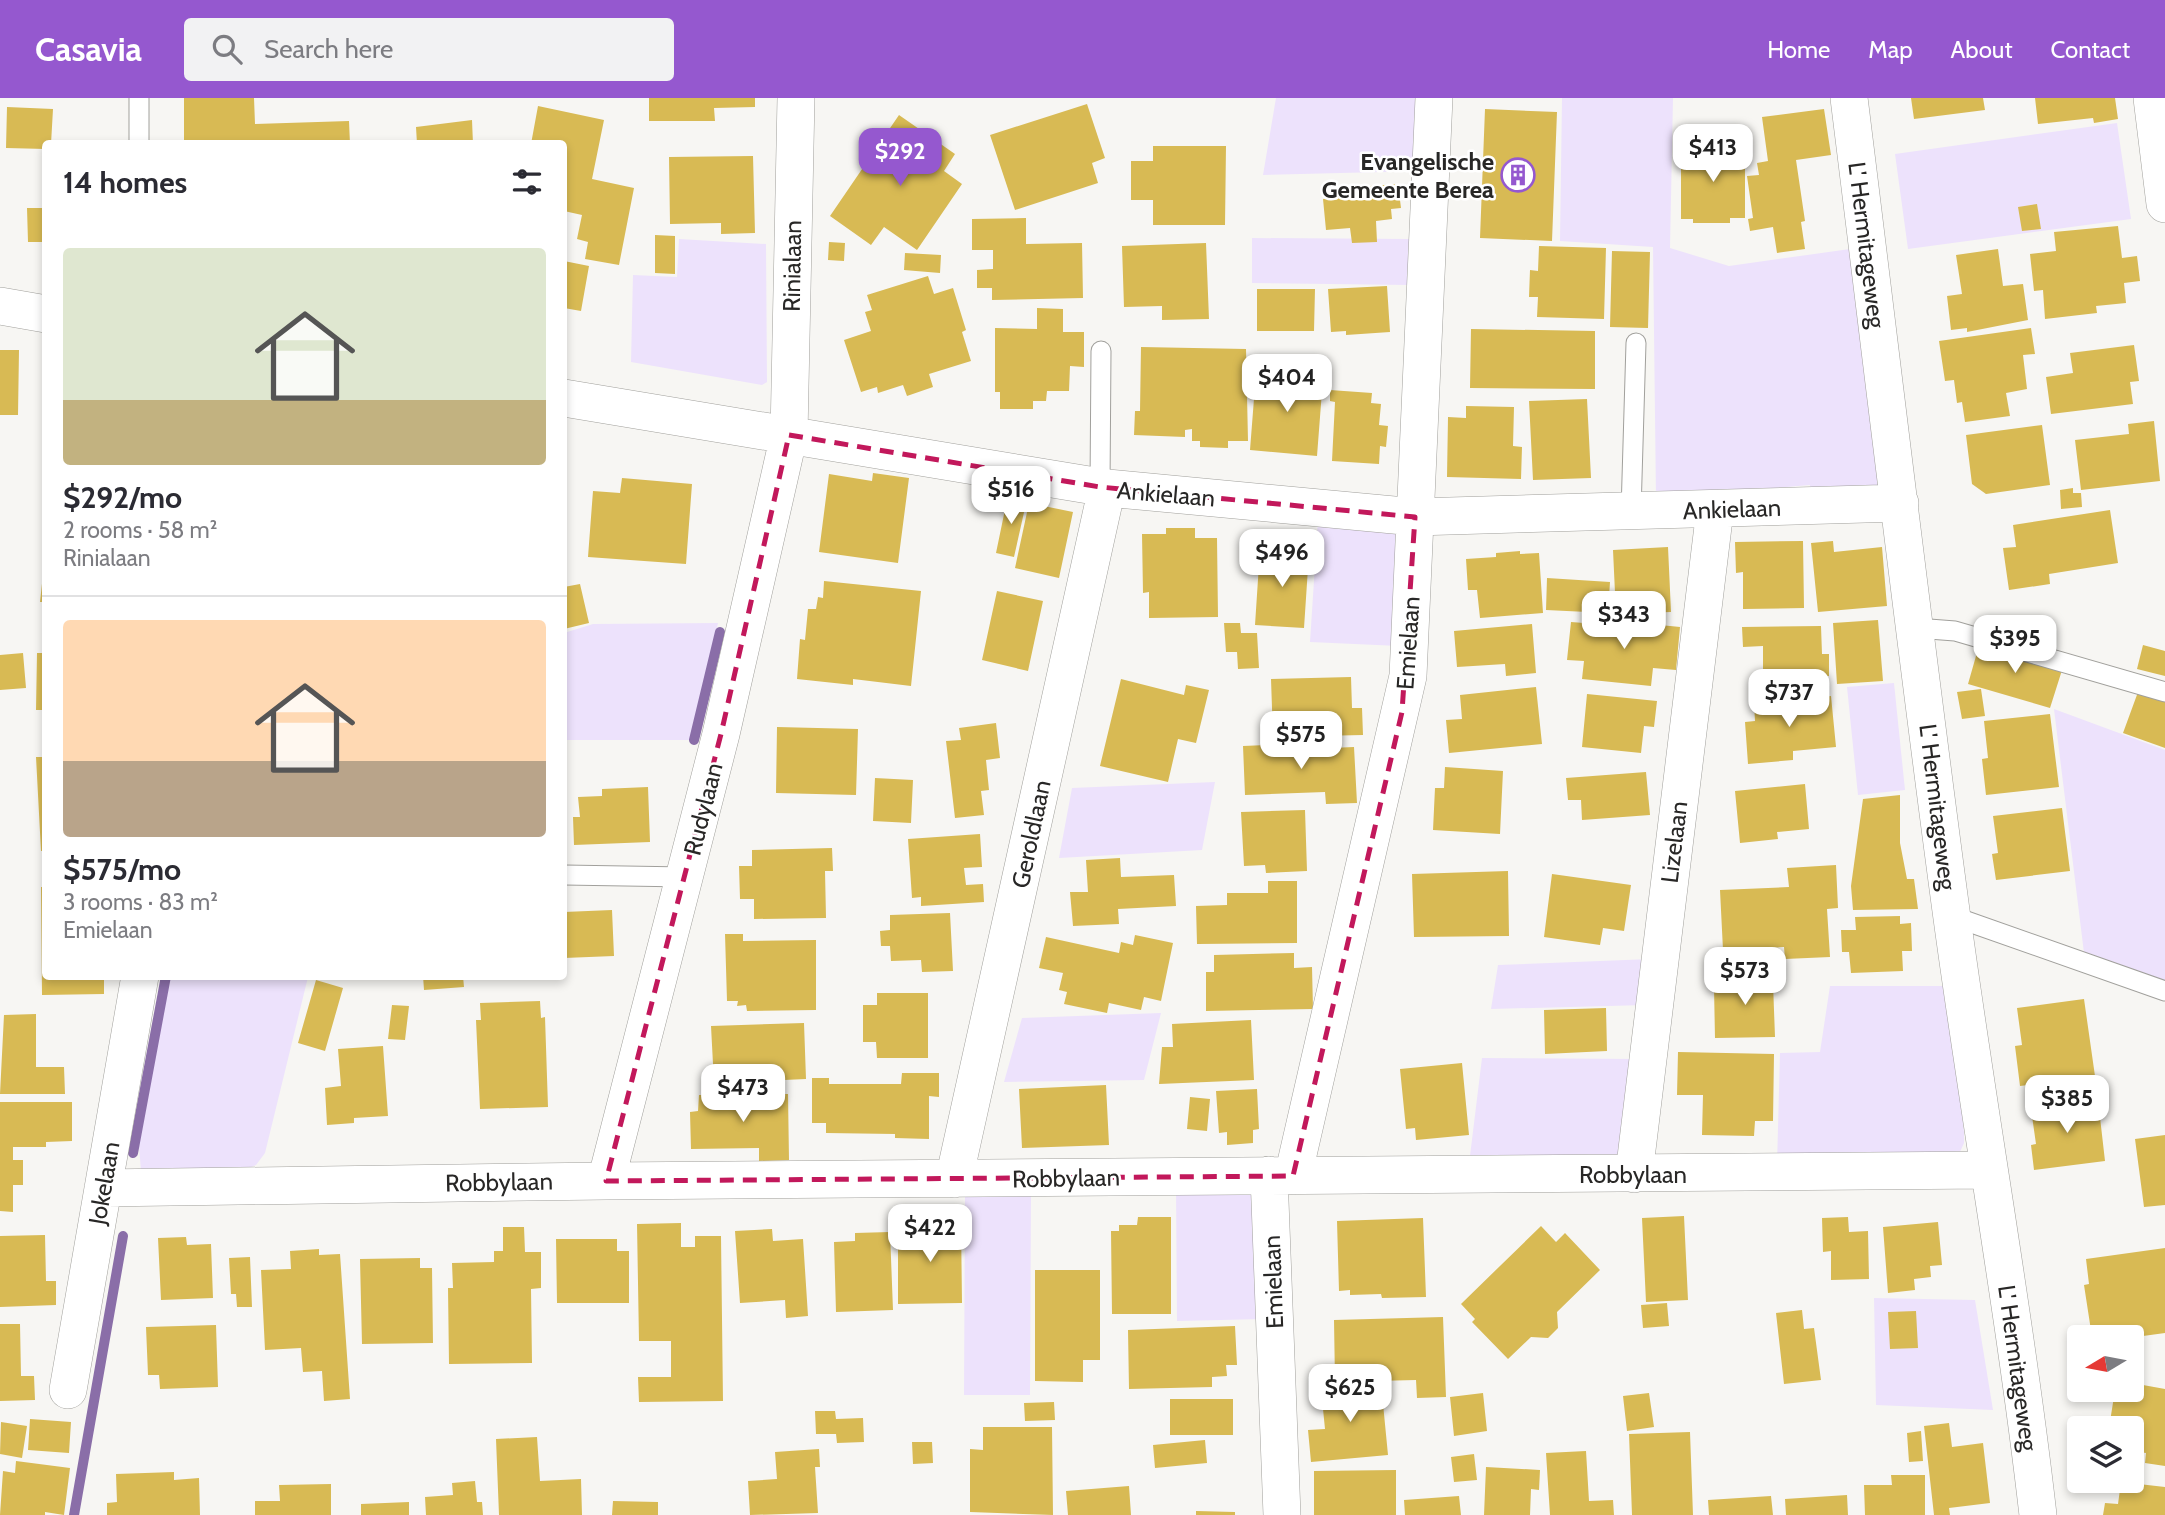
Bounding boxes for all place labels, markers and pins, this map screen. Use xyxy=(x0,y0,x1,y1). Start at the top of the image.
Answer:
pin: $413 xyxy=(1672,125,1754,184)
pin: $292 xyxy=(859,129,941,188)
place label: Evangelische Gemeente Berea xyxy=(1322,147,1494,204)
building icon: Evangelische Gemeente Berea xyxy=(1499,156,1537,194)
pin: $404 xyxy=(1246,354,1328,414)
pin: $516 xyxy=(970,466,1052,526)
pin: $496 xyxy=(1241,530,1323,589)
pin: $343 xyxy=(1583,592,1665,651)
pin: $395 xyxy=(1974,616,2056,675)
pin: $737 xyxy=(1748,670,1830,729)
pin: $575 xyxy=(1260,712,1342,771)
pin: $573 xyxy=(1704,948,1786,1007)
pin: $473 xyxy=(702,1065,784,1124)
pin: $385 xyxy=(2026,1076,2108,1135)
pin: $422 xyxy=(889,1204,971,1264)
pin: $625 xyxy=(1309,1364,1391,1424)

